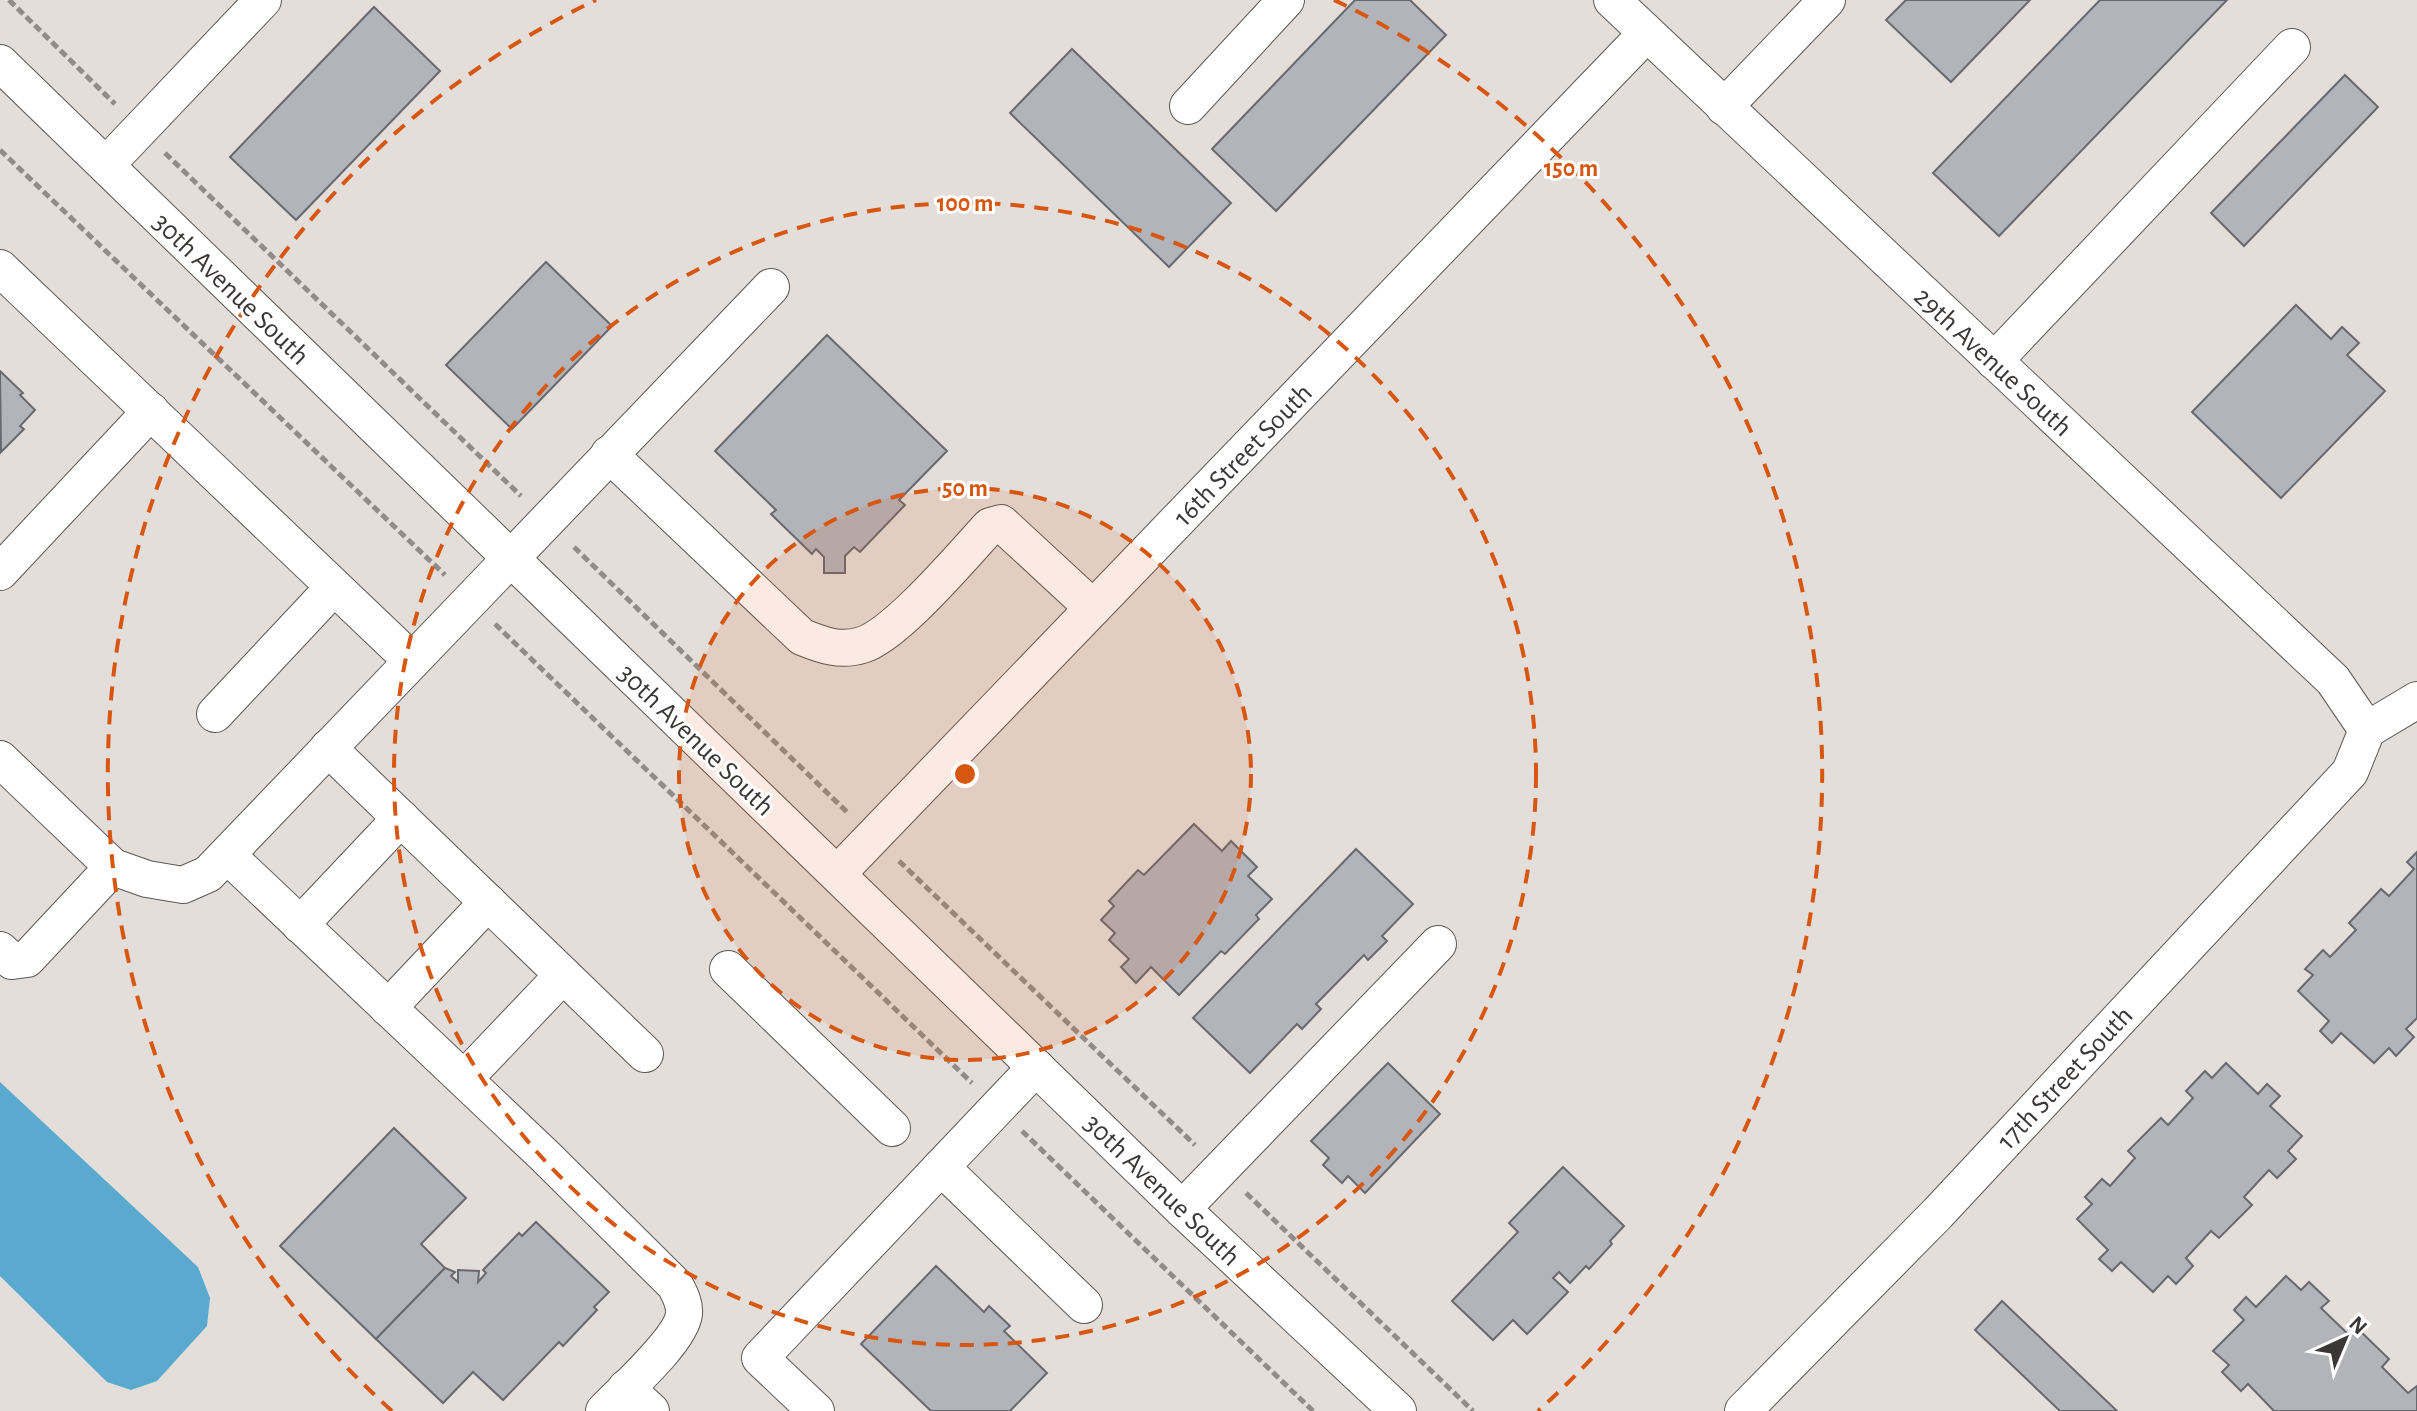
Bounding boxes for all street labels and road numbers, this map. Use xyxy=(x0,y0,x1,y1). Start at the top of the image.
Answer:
street label: 30th Avenue South xyxy=(147,208,314,371)
street label: 29th Avenue South xyxy=(1908,283,2077,442)
street label: 16th Street South xyxy=(1169,379,1318,532)
street label: 30th Avenue South xyxy=(612,659,779,822)
street label: 17th Street South xyxy=(1992,1001,2138,1155)
street label: 30th Avenue South xyxy=(1078,1109,1245,1272)

